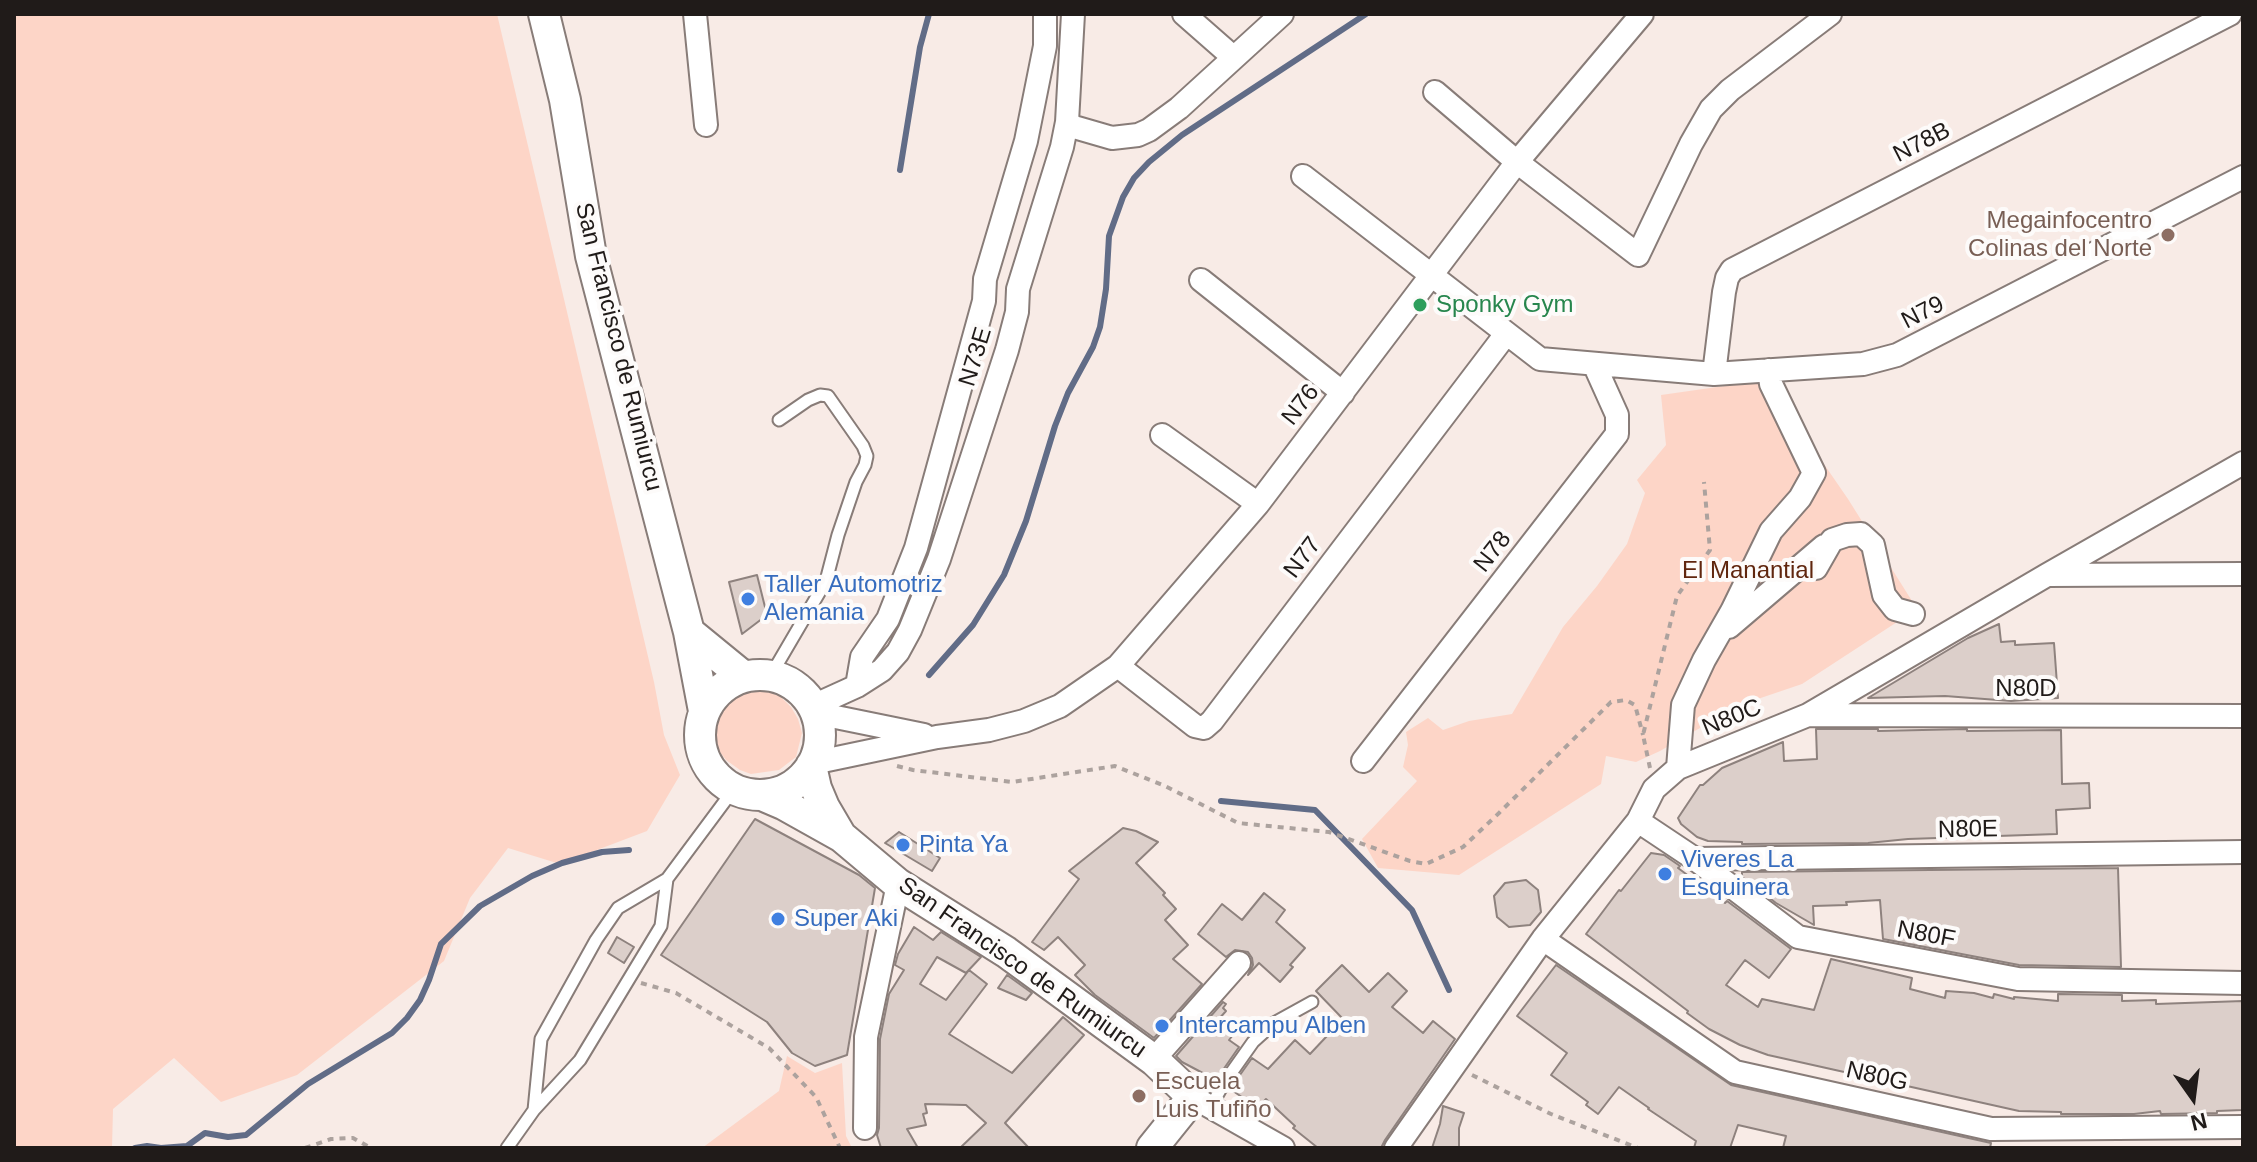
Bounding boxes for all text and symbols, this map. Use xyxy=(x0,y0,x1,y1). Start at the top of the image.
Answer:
street label: N78B xyxy=(1889,117,1955,169)
street label: San Francisco de Rumiurcu xyxy=(568,200,668,494)
place label: Megainfocentro Colinas del Norte xyxy=(1968,207,2152,263)
marker: Megainfocentro Colinas del Norte xyxy=(2159,226,2177,244)
street label: N79 xyxy=(1897,290,1949,336)
place label: Sponky Gym xyxy=(1436,291,1573,319)
marker: Sponky Gym xyxy=(1411,296,1429,314)
street label: N73E xyxy=(953,324,999,390)
street label: N76 xyxy=(1276,379,1326,431)
street label: N78 xyxy=(1468,526,1518,578)
street label: N77 xyxy=(1278,532,1328,584)
park label: El Manantial xyxy=(1682,557,1814,585)
place label: Taller Automotriz Alemania xyxy=(764,571,943,627)
marker: Taller Automotriz Alemania xyxy=(739,590,757,608)
street label: N80D xyxy=(1995,675,2057,703)
street label: N80C xyxy=(1698,693,1766,743)
street label: N80E xyxy=(1938,815,1998,845)
place label: Pinta Ya xyxy=(919,831,1008,859)
marker: Pinta Ya xyxy=(894,836,912,854)
place label: Viveres La Esquinera xyxy=(1681,846,1794,902)
marker: Viveres La Esquinera xyxy=(1656,865,1674,883)
street label: San Francisco de Rumiurcu xyxy=(892,871,1152,1065)
place label: Super Aki xyxy=(794,905,898,933)
marker: Super Aki xyxy=(769,910,787,928)
street label: N80F xyxy=(1894,915,1958,955)
place label: Intercampu Alben xyxy=(1178,1012,1366,1040)
marker: Intercampu Alben xyxy=(1153,1017,1171,1035)
street label: N80G xyxy=(1843,1056,1911,1098)
north arrow xyxy=(2153,1058,2233,1138)
place label: Escuela Luis Tufiño xyxy=(1155,1068,1272,1124)
marker: Escuela Luis Tufiño xyxy=(1130,1087,1148,1105)
text: N xyxy=(2188,1108,2210,1136)

